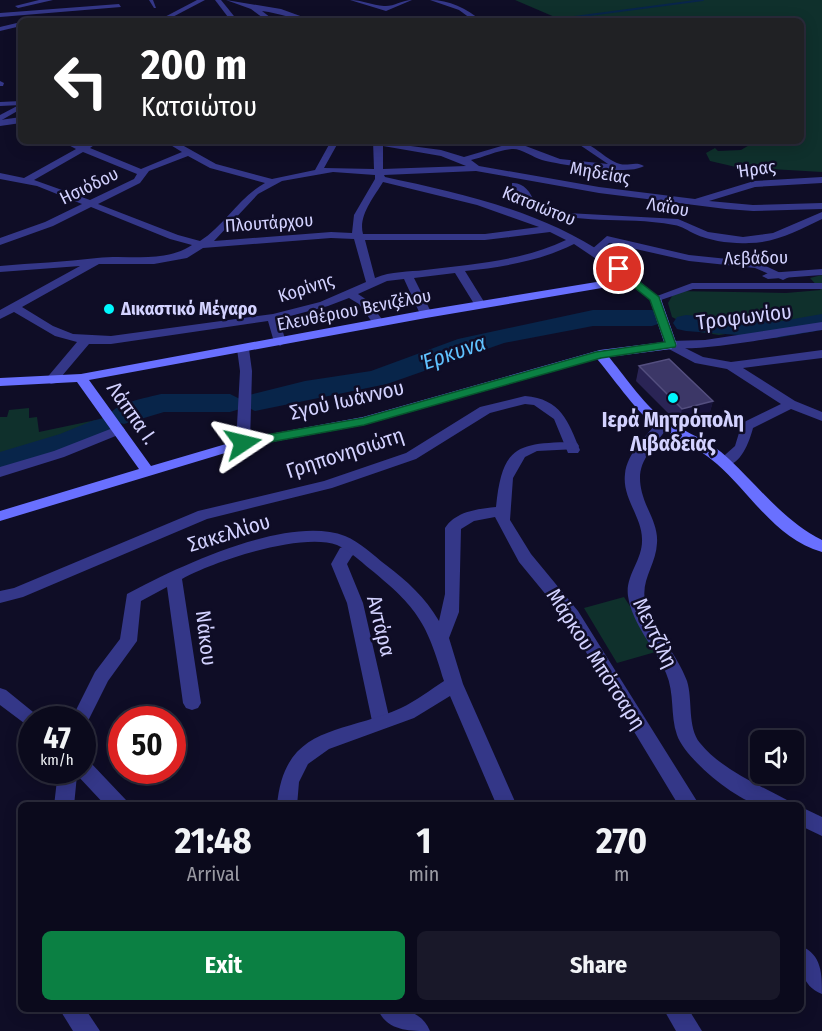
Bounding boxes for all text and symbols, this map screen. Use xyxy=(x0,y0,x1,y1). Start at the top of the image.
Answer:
text: 200 m xyxy=(141,40,247,90)
icon: left xyxy=(42,42,120,120)
text: Κατσιώτου xyxy=(141,91,257,123)
street label: Ήρας xyxy=(735,155,777,183)
street label: Μηδείας xyxy=(568,157,632,189)
street label: Ησιόδου xyxy=(56,162,122,210)
street label: Κατσιώτου xyxy=(499,181,579,231)
street label: Λαΐου xyxy=(645,192,691,222)
street label: Πλουτάρχου xyxy=(224,209,314,237)
pin xyxy=(593,243,644,294)
street label: Λεβάδου xyxy=(724,246,788,270)
icon: arrive xyxy=(602,252,635,285)
street label: Κορίνης xyxy=(275,269,337,307)
street label: Ελευθέριου Βενιζέλου xyxy=(275,284,433,336)
place label: Δικαστικό Μέγαρο xyxy=(120,298,258,320)
street label: Τροφωνίου xyxy=(695,298,793,336)
marker: Δικαστικό Μέγαρο xyxy=(102,302,116,316)
water label: Έρκυνα xyxy=(417,329,489,376)
street label: Σγού Ιωάννου xyxy=(287,374,407,426)
street label: Λάππα Ι. xyxy=(101,377,163,449)
marker: Ιερά Μητρόπολη Λιβαδειάς xyxy=(666,391,680,405)
place label: Ιερά Μητρόπολη Λιβαδειάς xyxy=(602,407,744,457)
position arrow xyxy=(211,411,275,475)
street label: Γρηπονησιώτη xyxy=(283,422,407,484)
street label: Σακελλίου xyxy=(185,508,273,558)
street label: Μάρκου Μπότσαρη xyxy=(541,584,651,734)
street label: Αντάρα xyxy=(361,593,401,659)
street label: Μεντζίλη xyxy=(627,594,683,672)
street label: Νάκου xyxy=(190,609,222,667)
speed limit sign: 50 xyxy=(108,706,186,784)
text: 47 xyxy=(43,720,71,756)
map controls xyxy=(750,730,804,784)
button: sound xyxy=(750,730,804,784)
text: km/h xyxy=(40,751,74,769)
text: 21:48 xyxy=(175,819,252,863)
text: 1 xyxy=(416,819,431,863)
text: 270 xyxy=(596,819,647,863)
text: Arrival xyxy=(187,862,240,886)
text: min xyxy=(408,862,439,886)
text: m xyxy=(614,862,629,886)
button: Exit xyxy=(42,931,405,1000)
button: Share xyxy=(417,931,780,1000)

